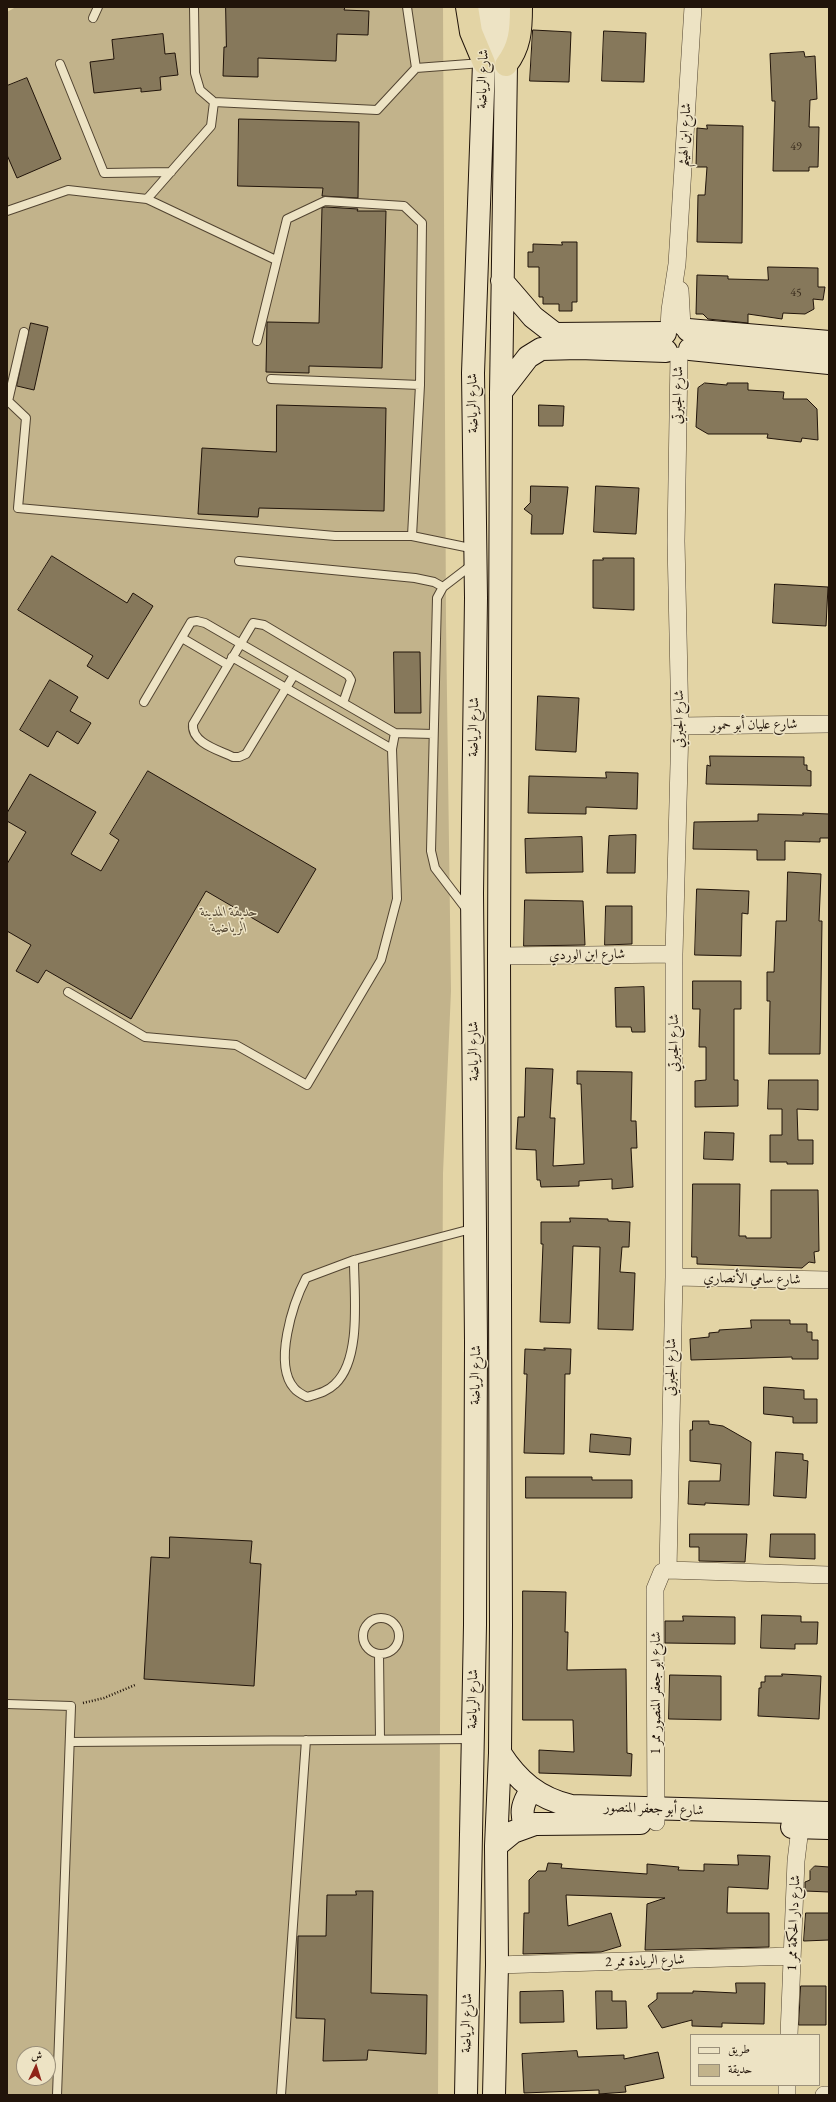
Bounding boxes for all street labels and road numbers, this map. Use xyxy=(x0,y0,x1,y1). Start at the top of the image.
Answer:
street label: شارع الرياضة xyxy=(474,49,492,109)
street label: شارع ابن الهيثم xyxy=(675,103,695,167)
street label: شارع الجبرتي xyxy=(669,366,687,424)
street label: شارع الرياضة xyxy=(464,373,482,433)
street label: شارع الجبرتي xyxy=(671,690,687,748)
street label: شارع الرياضة xyxy=(465,697,483,757)
street label: شارع عليان أبو حمور xyxy=(710,716,798,734)
street label: شارع ابن الوردي xyxy=(549,946,625,964)
street label: شارع الجبرتي xyxy=(666,1014,682,1072)
street label: شارع الرياضة xyxy=(465,1021,483,1081)
street label: شارع سامي الأنصاري xyxy=(703,1270,801,1288)
street label: شارع الجبرتي xyxy=(662,1338,680,1396)
street label: شارع الرياضة xyxy=(467,1345,485,1405)
street label: شارع ابو جعفر المنصور ممر 1 xyxy=(648,1631,664,1755)
street label: شارع الرياضة xyxy=(464,1669,482,1729)
street label: شارع أبو جعفر المنصور xyxy=(604,1799,704,1819)
street label: شارع دار الحكمة ممر 1 xyxy=(784,1875,804,1971)
street label: شارع الريادة ممر 2 xyxy=(605,1951,685,1971)
street label: شارع الرياضة xyxy=(458,1993,476,2053)

